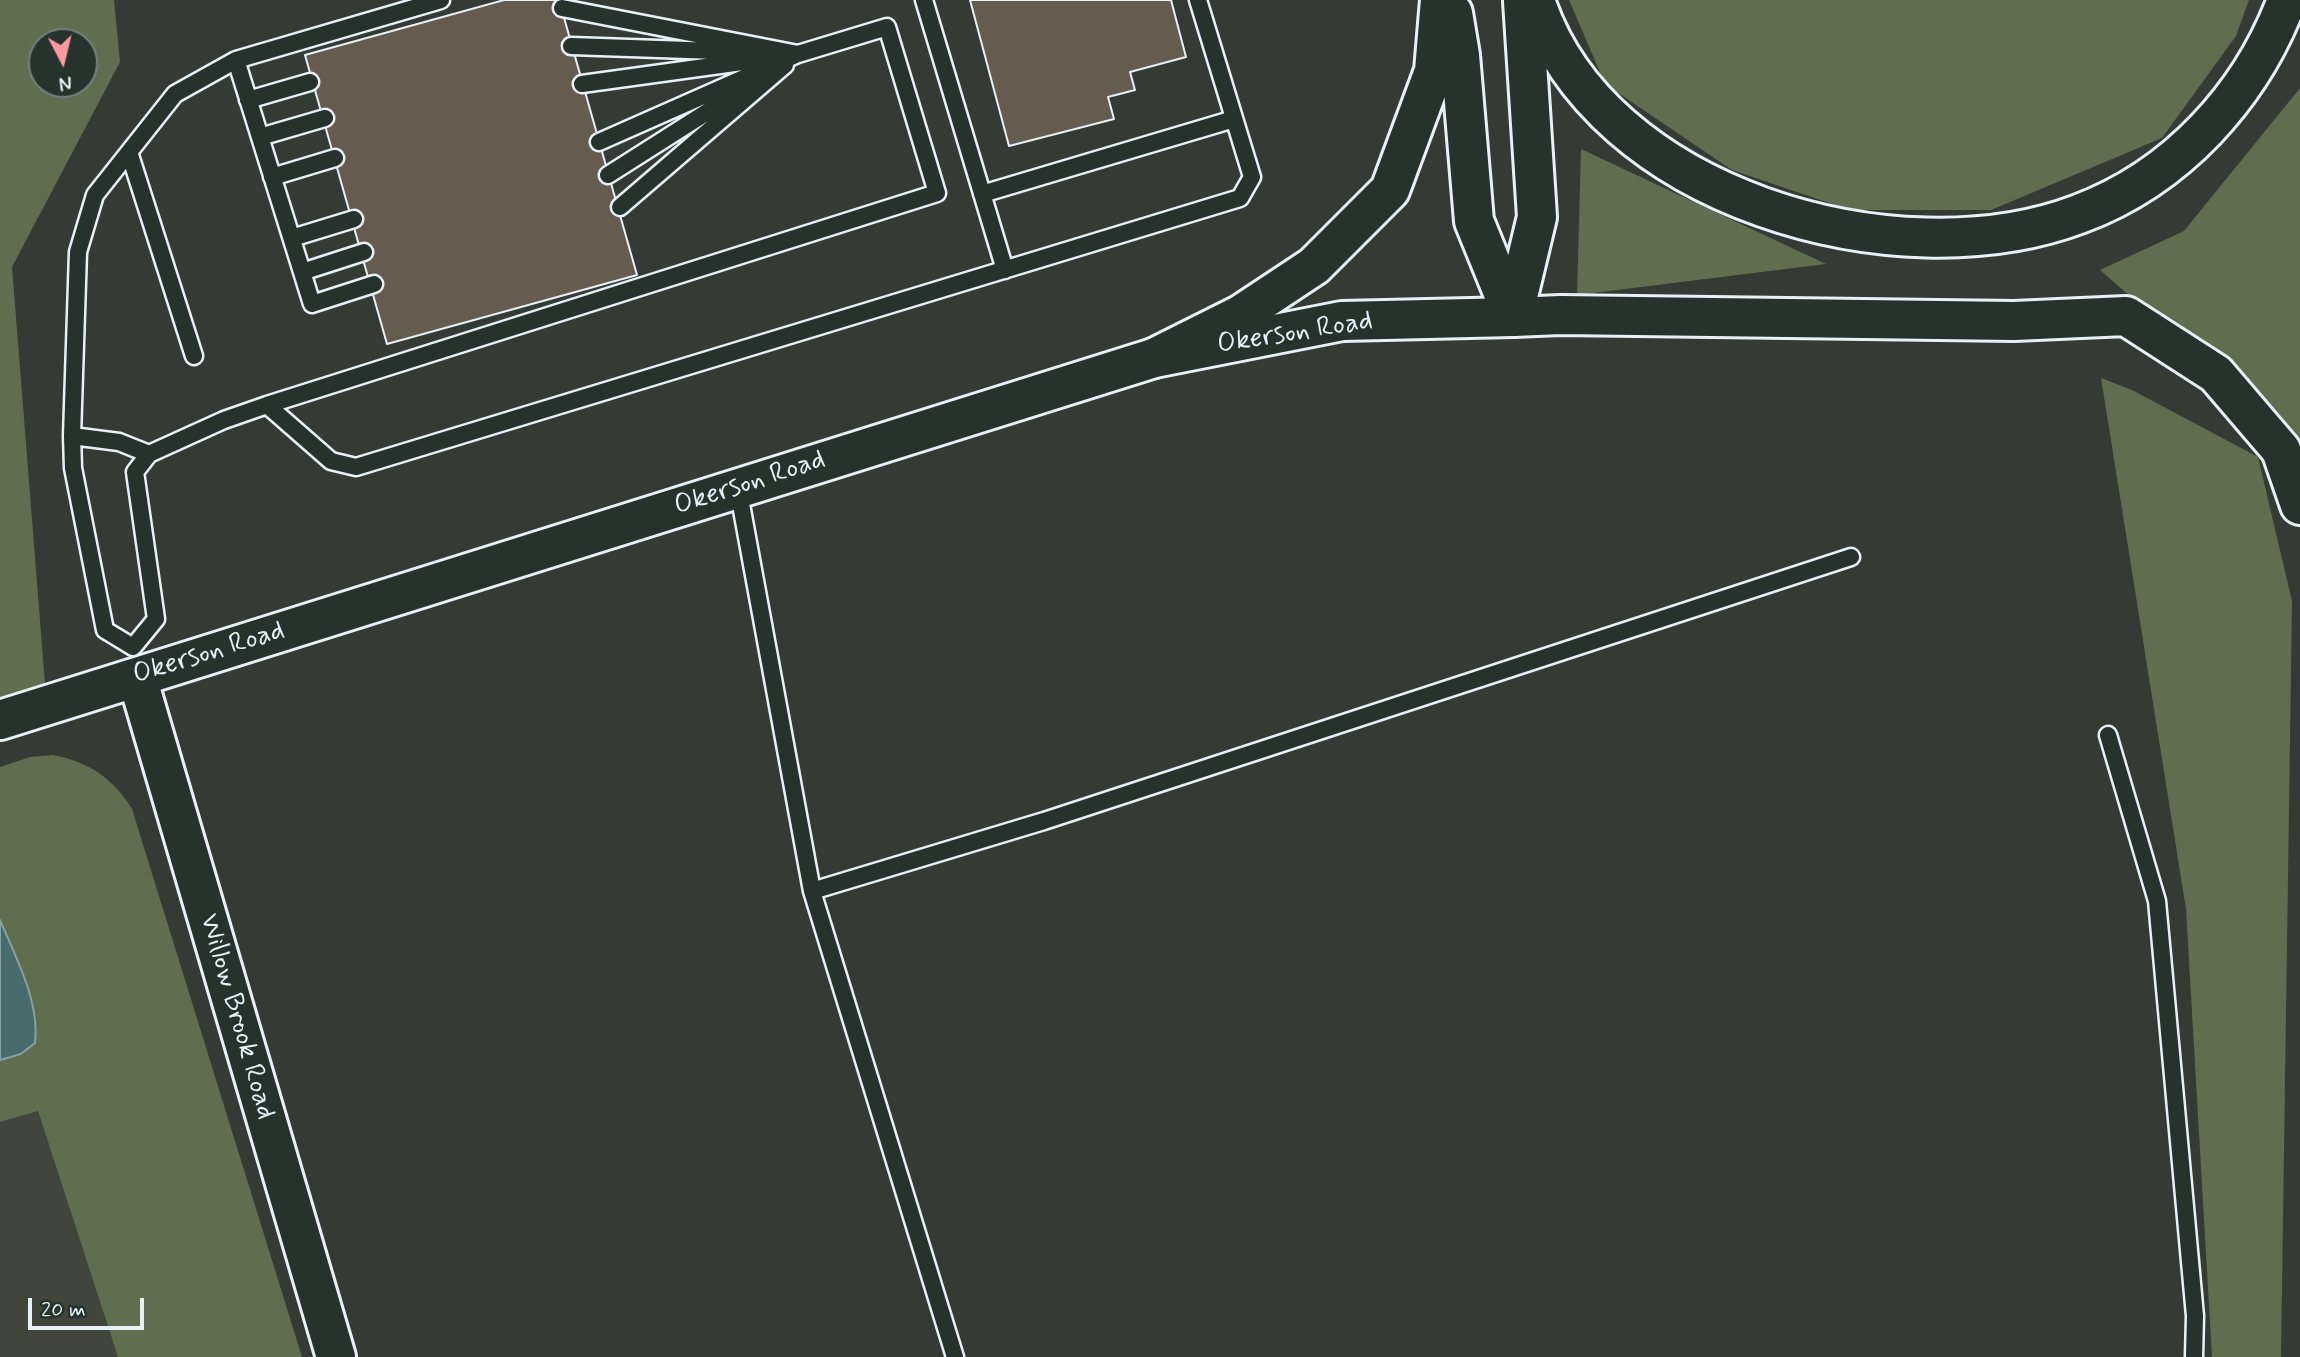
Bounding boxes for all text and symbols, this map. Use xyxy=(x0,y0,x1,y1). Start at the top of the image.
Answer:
north arrow xyxy=(28,28,98,98)
text: N xyxy=(58,69,73,96)
street label: Okerson Road xyxy=(1215,305,1375,363)
street label: Okerson Road xyxy=(670,444,830,524)
street label: Okerson Road xyxy=(129,615,289,693)
street label: Willow Brook Road xyxy=(191,910,281,1124)
scale bar xyxy=(32,1284,147,1328)
text: 20 m xyxy=(41,1296,86,1324)

